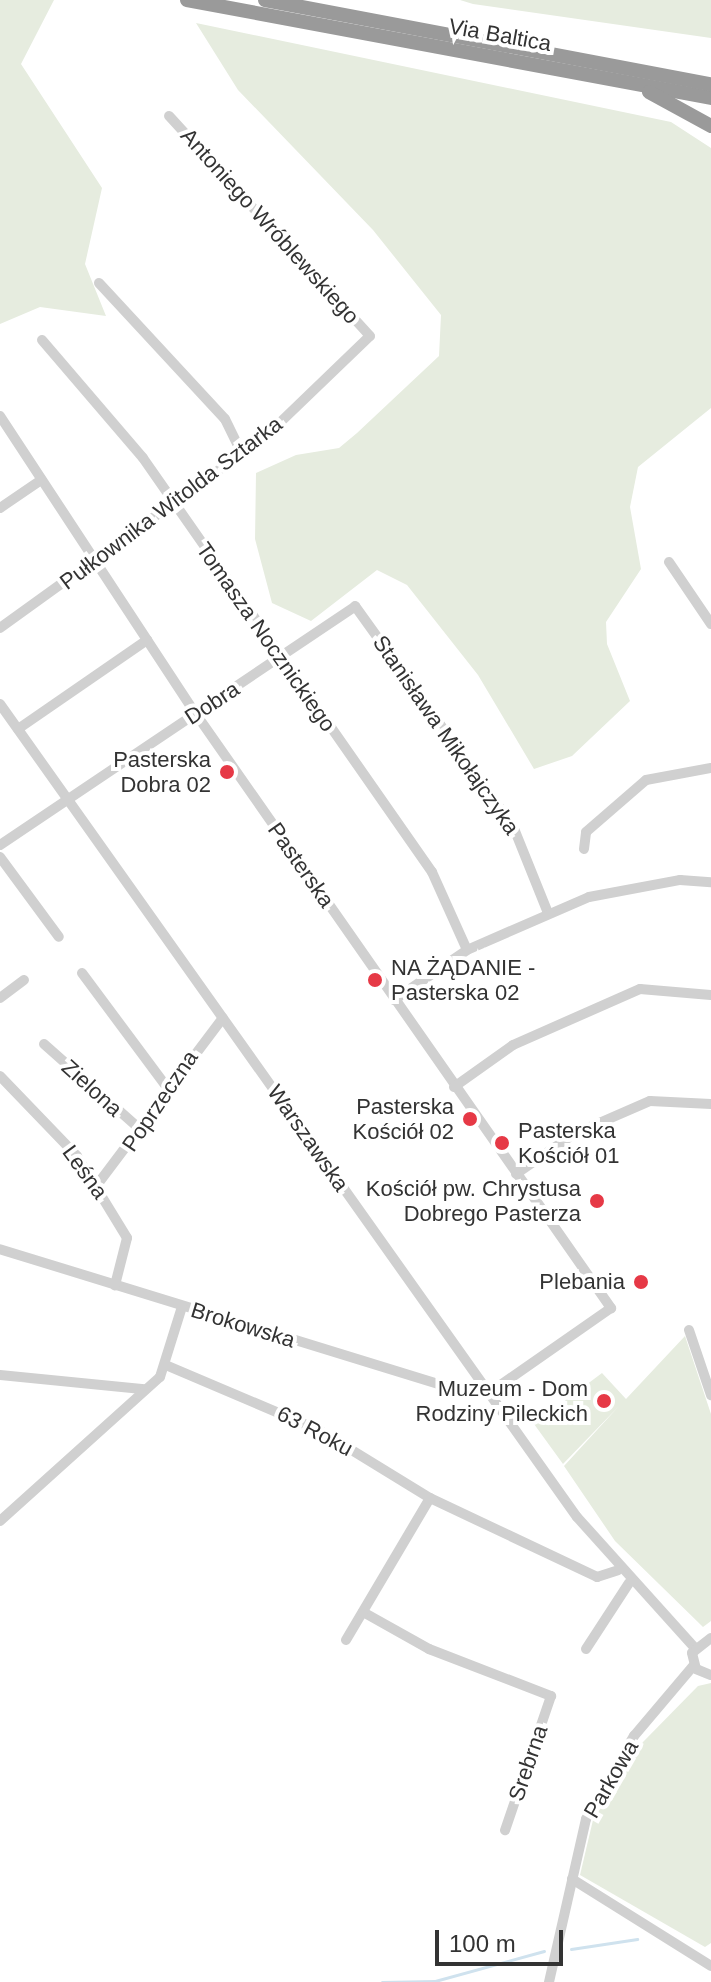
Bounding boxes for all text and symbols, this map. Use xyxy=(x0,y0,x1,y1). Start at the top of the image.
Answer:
street label: Via Baltica xyxy=(447,13,553,57)
street label: Antoniego Wróblewskiego xyxy=(175,123,365,329)
street label: Pułkownika Witolda Sztarka xyxy=(55,411,287,595)
street label: Tomasza Nocznickiego xyxy=(191,537,341,737)
street label: Stanisława Mikołajczyka xyxy=(367,630,525,840)
street label: Dobra xyxy=(180,676,244,730)
place label: Pasterska Dobra 02 xyxy=(113,746,211,798)
marker: Pasterska Dobra 02 xyxy=(218,763,236,781)
street label: Pasterska xyxy=(262,817,340,913)
place label: NA ŻĄDANIE - Pasterska 02 xyxy=(391,954,536,1006)
marker: NA ŻĄDANIE - Pasterska 02 xyxy=(366,971,384,989)
street label: Poprzeczna xyxy=(117,1045,203,1157)
street label: Zielona xyxy=(56,1054,128,1122)
street label: Warszawska xyxy=(262,1080,354,1196)
place label: Pasterska Kościół 02 xyxy=(352,1093,454,1144)
marker: Pasterska Kościół 02 xyxy=(461,1110,479,1128)
place label: Pasterska Kościół 01 xyxy=(518,1117,620,1168)
marker: Pasterska Kościół 01 xyxy=(493,1134,511,1152)
street label: Leśna xyxy=(57,1140,113,1204)
place label: Kościół pw. Chrystusa Dobrego Pasterza xyxy=(366,1175,581,1226)
marker: Kościół pw. Chrystusa Dobrego Pasterza xyxy=(588,1192,606,1210)
place label: Plebania xyxy=(539,1269,625,1295)
marker: Plebania xyxy=(632,1273,650,1291)
street label: Brokowska xyxy=(188,1297,298,1353)
place label: Muzeum - Dom Rodziny Pileckich xyxy=(416,1375,588,1426)
marker: Muzeum - Dom Rodziny Pileckich xyxy=(595,1392,613,1410)
street label: 63 Roku xyxy=(273,1400,357,1462)
street label: Srebrna xyxy=(503,1722,553,1804)
street label: Parkowa xyxy=(578,1735,644,1823)
scale bar xyxy=(439,1914,567,1964)
text: 100 m xyxy=(449,1930,516,1957)

